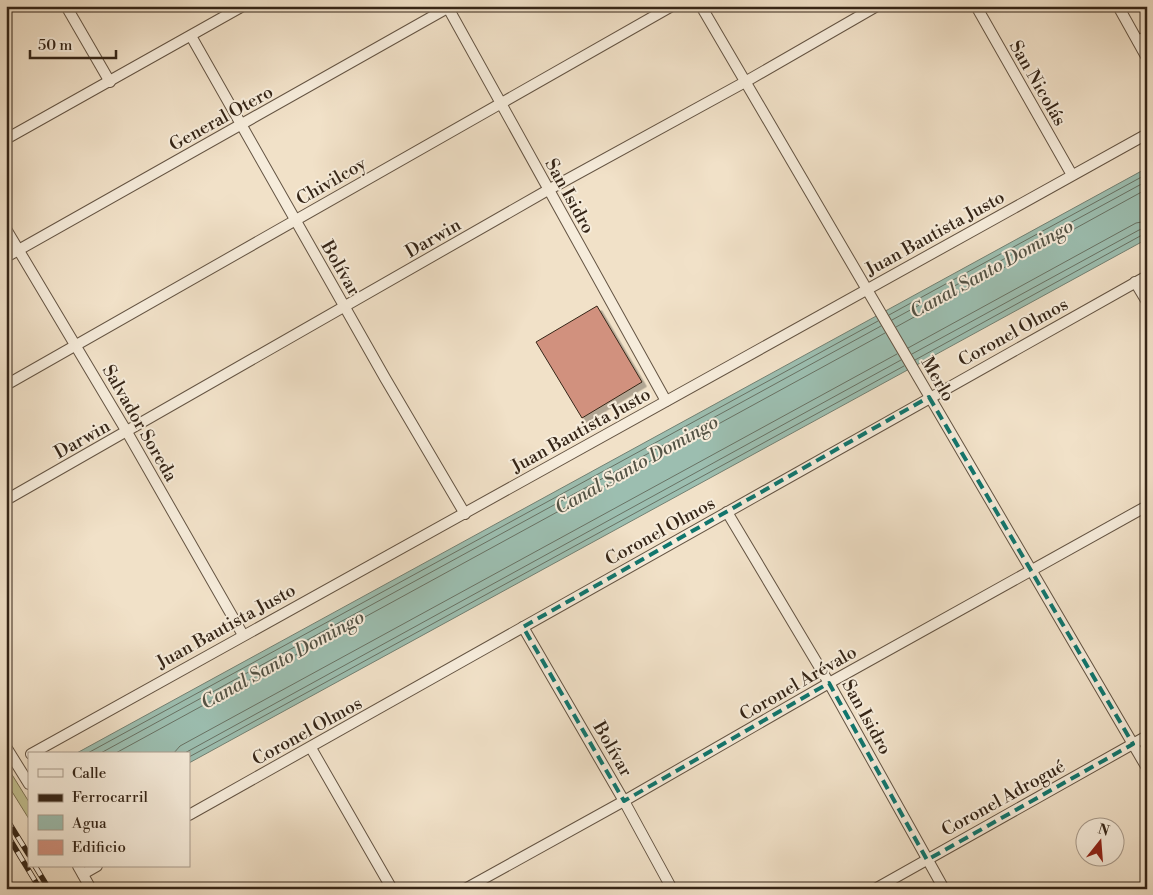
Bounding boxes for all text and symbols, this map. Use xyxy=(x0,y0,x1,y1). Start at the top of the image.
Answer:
scale bar xyxy=(30,28,116,60)
text: 50 m xyxy=(38,36,72,55)
street label: San Nicolás xyxy=(1004,36,1071,130)
street label: General Otero xyxy=(165,80,277,156)
street label: Chivilcoy xyxy=(292,152,370,211)
street label: San Isidro xyxy=(540,155,600,238)
street label: Juan Bautista Justo xyxy=(861,186,1009,282)
street label: Darwin xyxy=(401,213,465,264)
water label: Canal Santo Domingo xyxy=(905,214,1078,324)
street label: Bolívar xyxy=(315,236,366,300)
street label: Coronel Olmos xyxy=(954,293,1072,372)
street label: Merlo xyxy=(916,353,960,406)
street label: Salvador Soreda xyxy=(97,361,183,487)
street label: Juan Bautista Justo xyxy=(507,383,655,479)
water label: Canal Santo Domingo xyxy=(550,410,723,520)
street label: Darwin xyxy=(50,415,115,464)
street label: Coronel Olmos xyxy=(601,492,719,571)
street label: Juan Bautista Justo xyxy=(152,579,300,675)
water label: Canal Santo Domingo xyxy=(196,605,369,715)
street label: Coronel Arévalo xyxy=(736,641,861,726)
street label: San Isidro xyxy=(837,676,897,759)
street label: Coronel Olmos xyxy=(248,692,366,771)
street label: Bolívar xyxy=(587,717,638,781)
legend xyxy=(28,752,190,868)
street label: Coronel Adrogué xyxy=(937,755,1069,842)
text: Calle xyxy=(72,764,106,783)
text: Ferrocarril xyxy=(72,788,149,807)
text: Agua xyxy=(71,814,107,833)
north arrow xyxy=(1076,818,1126,868)
text: N xyxy=(1096,820,1111,841)
text: Edificio xyxy=(72,838,126,857)

